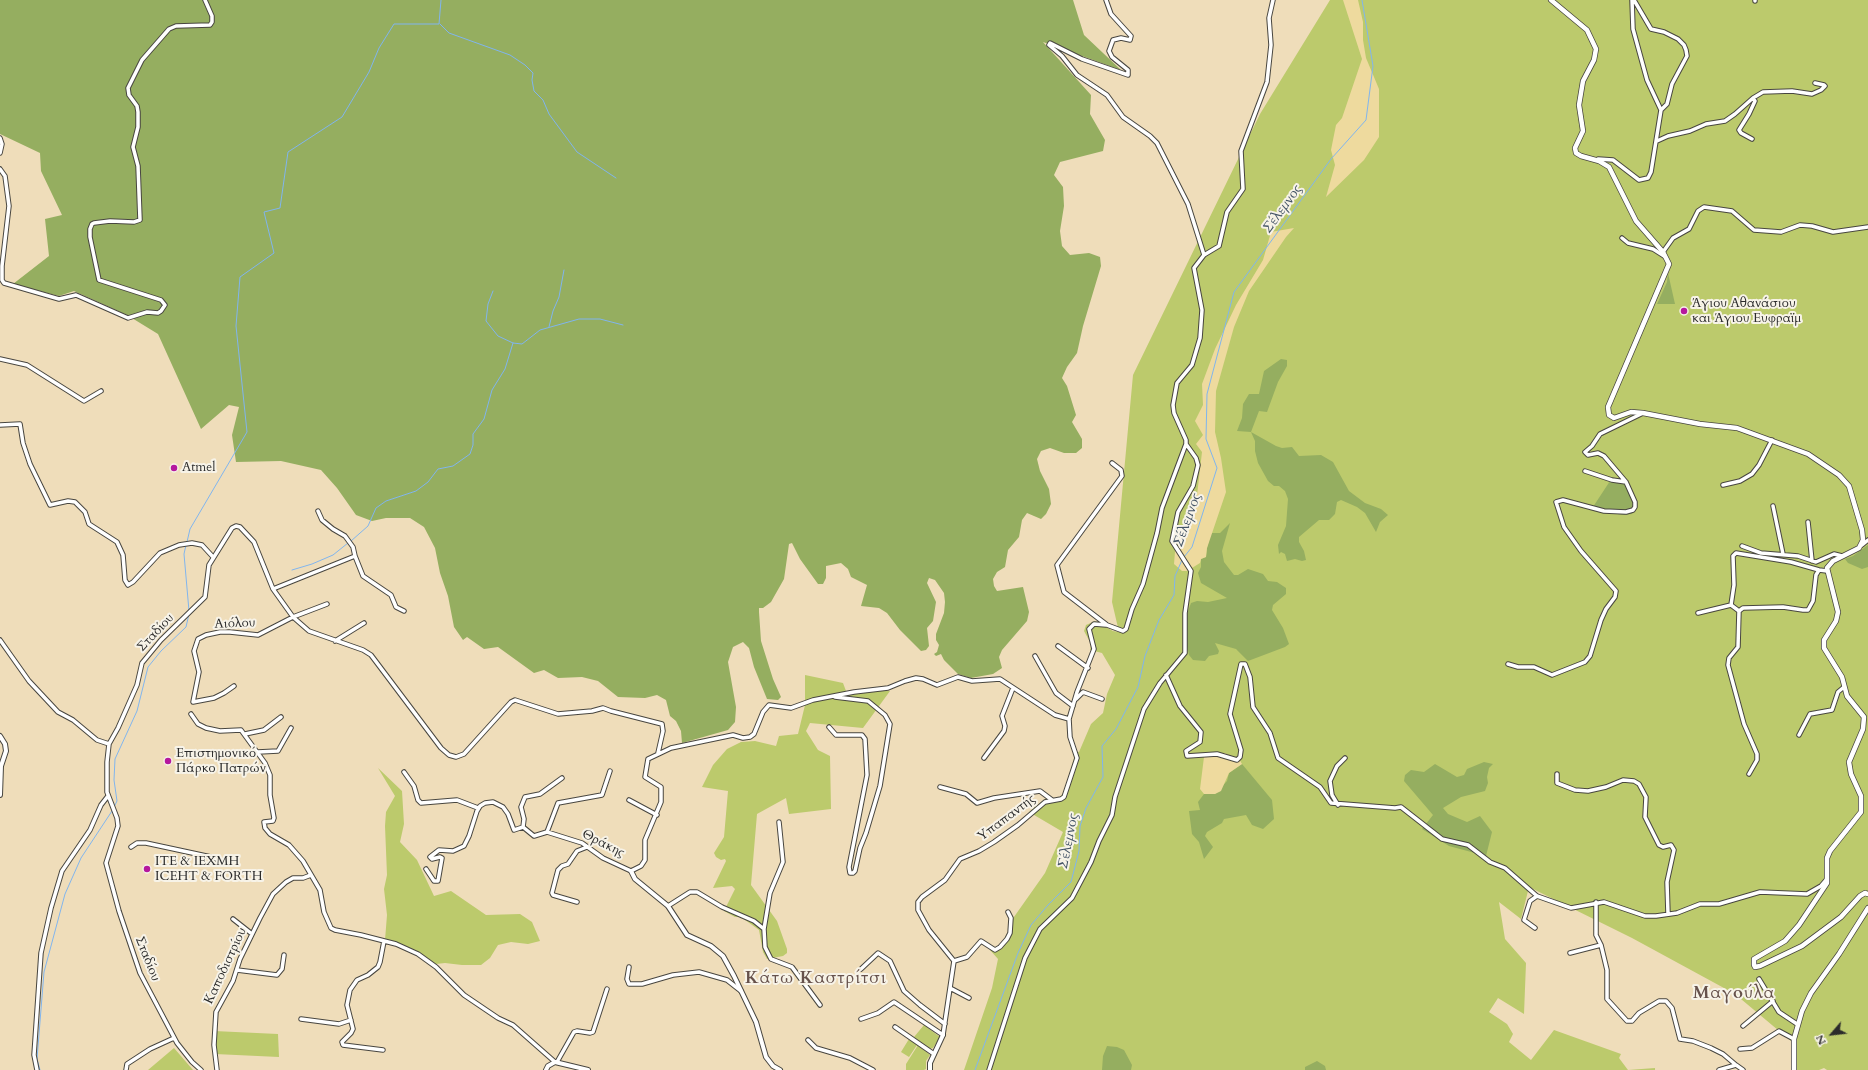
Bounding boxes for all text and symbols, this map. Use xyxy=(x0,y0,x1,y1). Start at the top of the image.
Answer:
water label: Σέλεμνος xyxy=(1260,181,1306,237)
place label: Άγιου Αθανάσιου και Άγιου Ευφραϊμ xyxy=(1692,296,1801,327)
marker: Άγιου Αθανάσιου και Άγιου Ευφραϊμ xyxy=(1679,306,1689,316)
place label: Atmel xyxy=(182,460,216,476)
marker: Atmel xyxy=(169,463,179,473)
water label: Σέλεμνος xyxy=(1171,491,1205,549)
street label: Σταδίου xyxy=(134,611,178,655)
street label: Αιόλου xyxy=(214,615,256,633)
place label: Επιστημονικό Πάρκο Πατρών xyxy=(176,746,266,777)
marker: Επιστημονικό Πάρκο Πατρών xyxy=(163,756,173,766)
street label: Υπαπαντής xyxy=(975,791,1039,845)
water label: Σέλεμνος xyxy=(1055,812,1083,870)
street label: Θράκης xyxy=(579,827,627,861)
place label: ΙΤΕ & ΙΕΧΜΗ ICEHT & FORTH xyxy=(155,854,262,885)
marker: ΙΤΕ & ΙΕΧΜΗ ICEHT & FORTH xyxy=(142,864,152,874)
street label: Καποδιστρίου xyxy=(202,925,250,1007)
street label: Σταδίου xyxy=(131,934,163,984)
district label: Κάτω Καστρίτσι xyxy=(745,969,887,989)
district label: Μαγούλα xyxy=(1693,984,1775,1004)
north arrow xyxy=(1812,1014,1852,1054)
text: N xyxy=(1812,1032,1830,1048)

